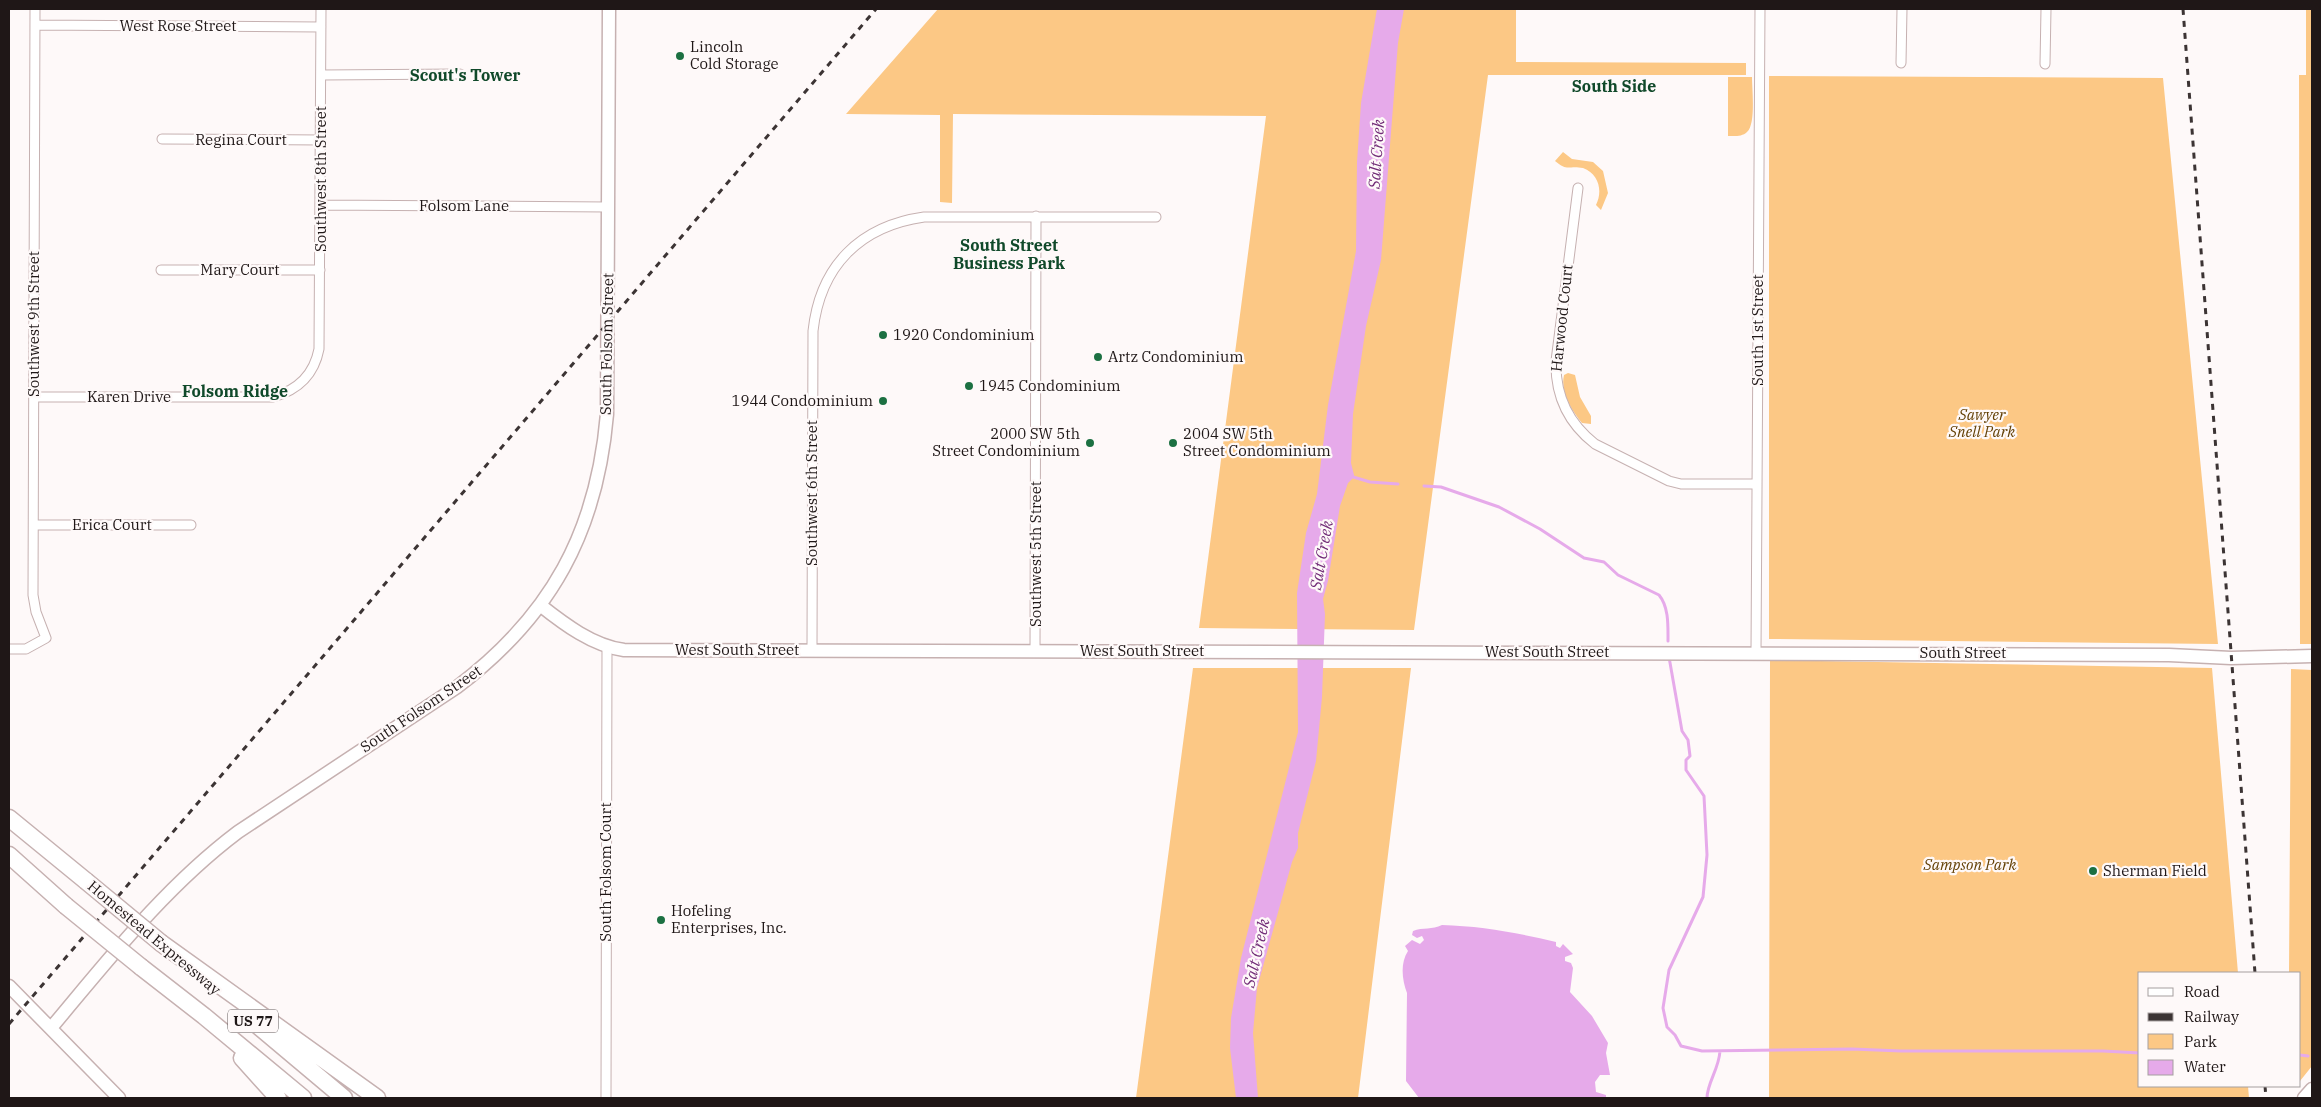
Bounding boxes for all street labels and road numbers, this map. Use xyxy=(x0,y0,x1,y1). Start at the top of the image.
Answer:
street label: West Rose Street xyxy=(119,16,237,35)
street label: Southwest 8th Street xyxy=(311,106,330,252)
street label: Regina Court xyxy=(195,130,287,149)
street label: Folsom Lane xyxy=(419,196,509,215)
street label: Southwest 9th Street xyxy=(24,251,43,397)
street label: Mary Court xyxy=(200,260,280,279)
street label: Harwood Court xyxy=(1546,263,1577,373)
street label: South Folsom Street xyxy=(596,273,617,415)
street label: South 1st Street xyxy=(1748,274,1767,386)
street label: Karen Drive xyxy=(87,387,171,406)
street label: Southwest 6th Street xyxy=(802,420,821,566)
street label: Southwest 5th Street xyxy=(1026,481,1045,627)
street label: Erica Court xyxy=(72,515,152,534)
street label: West South Street xyxy=(675,640,799,659)
street label: West South Street xyxy=(1080,641,1204,660)
street label: West South Street xyxy=(1485,642,1609,661)
street label: South Street xyxy=(1920,643,2006,662)
street label: South Folsom Street xyxy=(356,661,485,756)
street label: South Folsom Court xyxy=(596,802,615,942)
street label: Homestead Expressway xyxy=(84,876,225,999)
road number: US 77 xyxy=(228,1009,278,1032)

